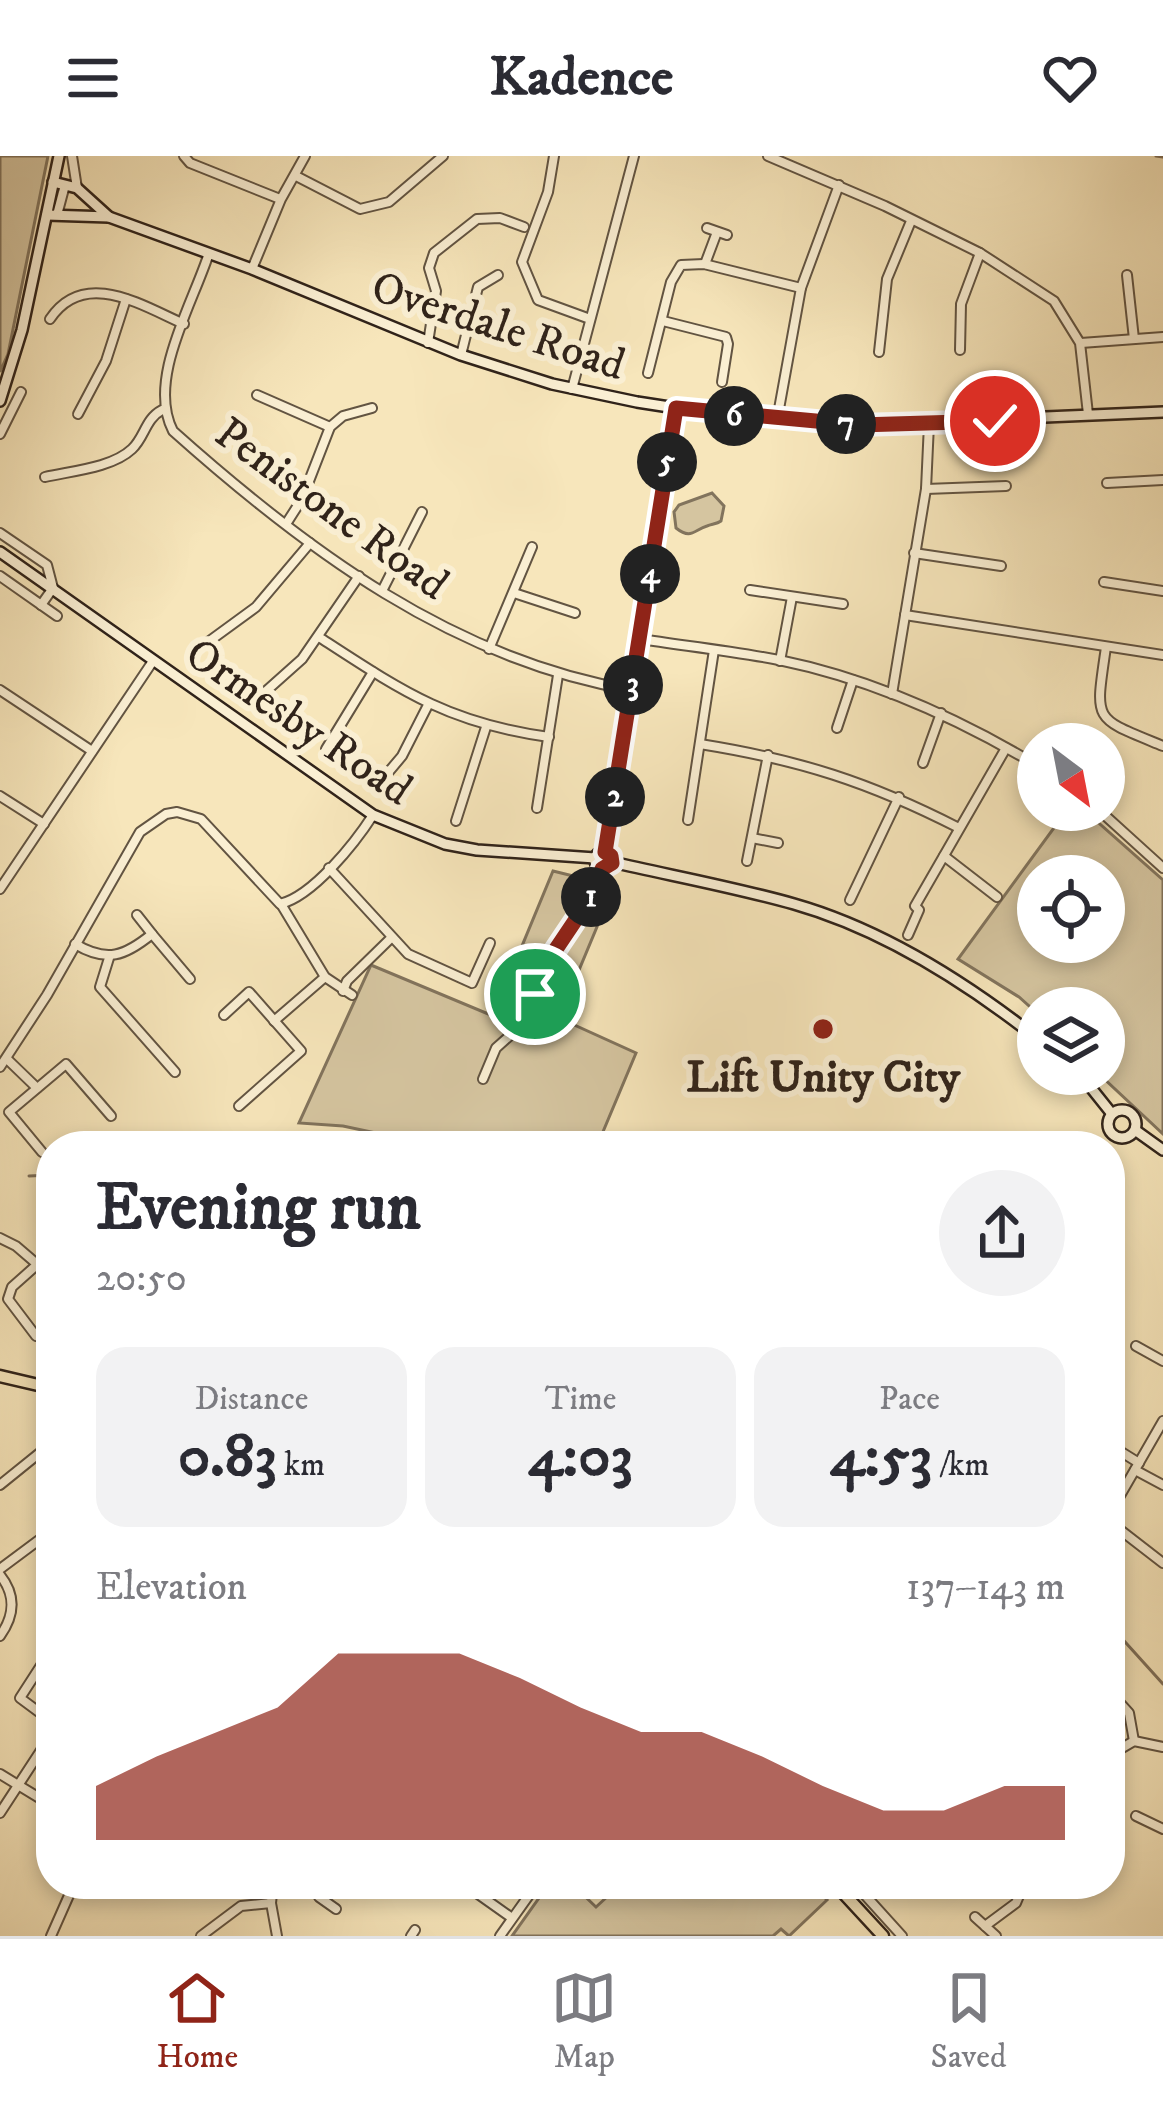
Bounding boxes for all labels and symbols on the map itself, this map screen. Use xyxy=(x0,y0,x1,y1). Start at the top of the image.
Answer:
street label: Overdale Road xyxy=(364,260,632,394)
pin xyxy=(944,370,1046,472)
pin: 6 xyxy=(704,386,764,446)
pin: 7 xyxy=(816,394,876,454)
street label: Penistone Road xyxy=(203,406,460,613)
pin: 5 xyxy=(637,432,697,492)
pin: 4 xyxy=(620,544,680,604)
street label: Ormesby Road xyxy=(174,626,423,819)
pin: 3 xyxy=(603,655,663,715)
north arrow xyxy=(1017,723,1125,831)
pin: 2 xyxy=(585,767,645,827)
pin: 1 xyxy=(561,867,621,927)
pin xyxy=(484,943,586,1045)
marker: Lift Unity City xyxy=(810,1016,836,1042)
place label: Lift Unity City xyxy=(686,1050,961,1106)

